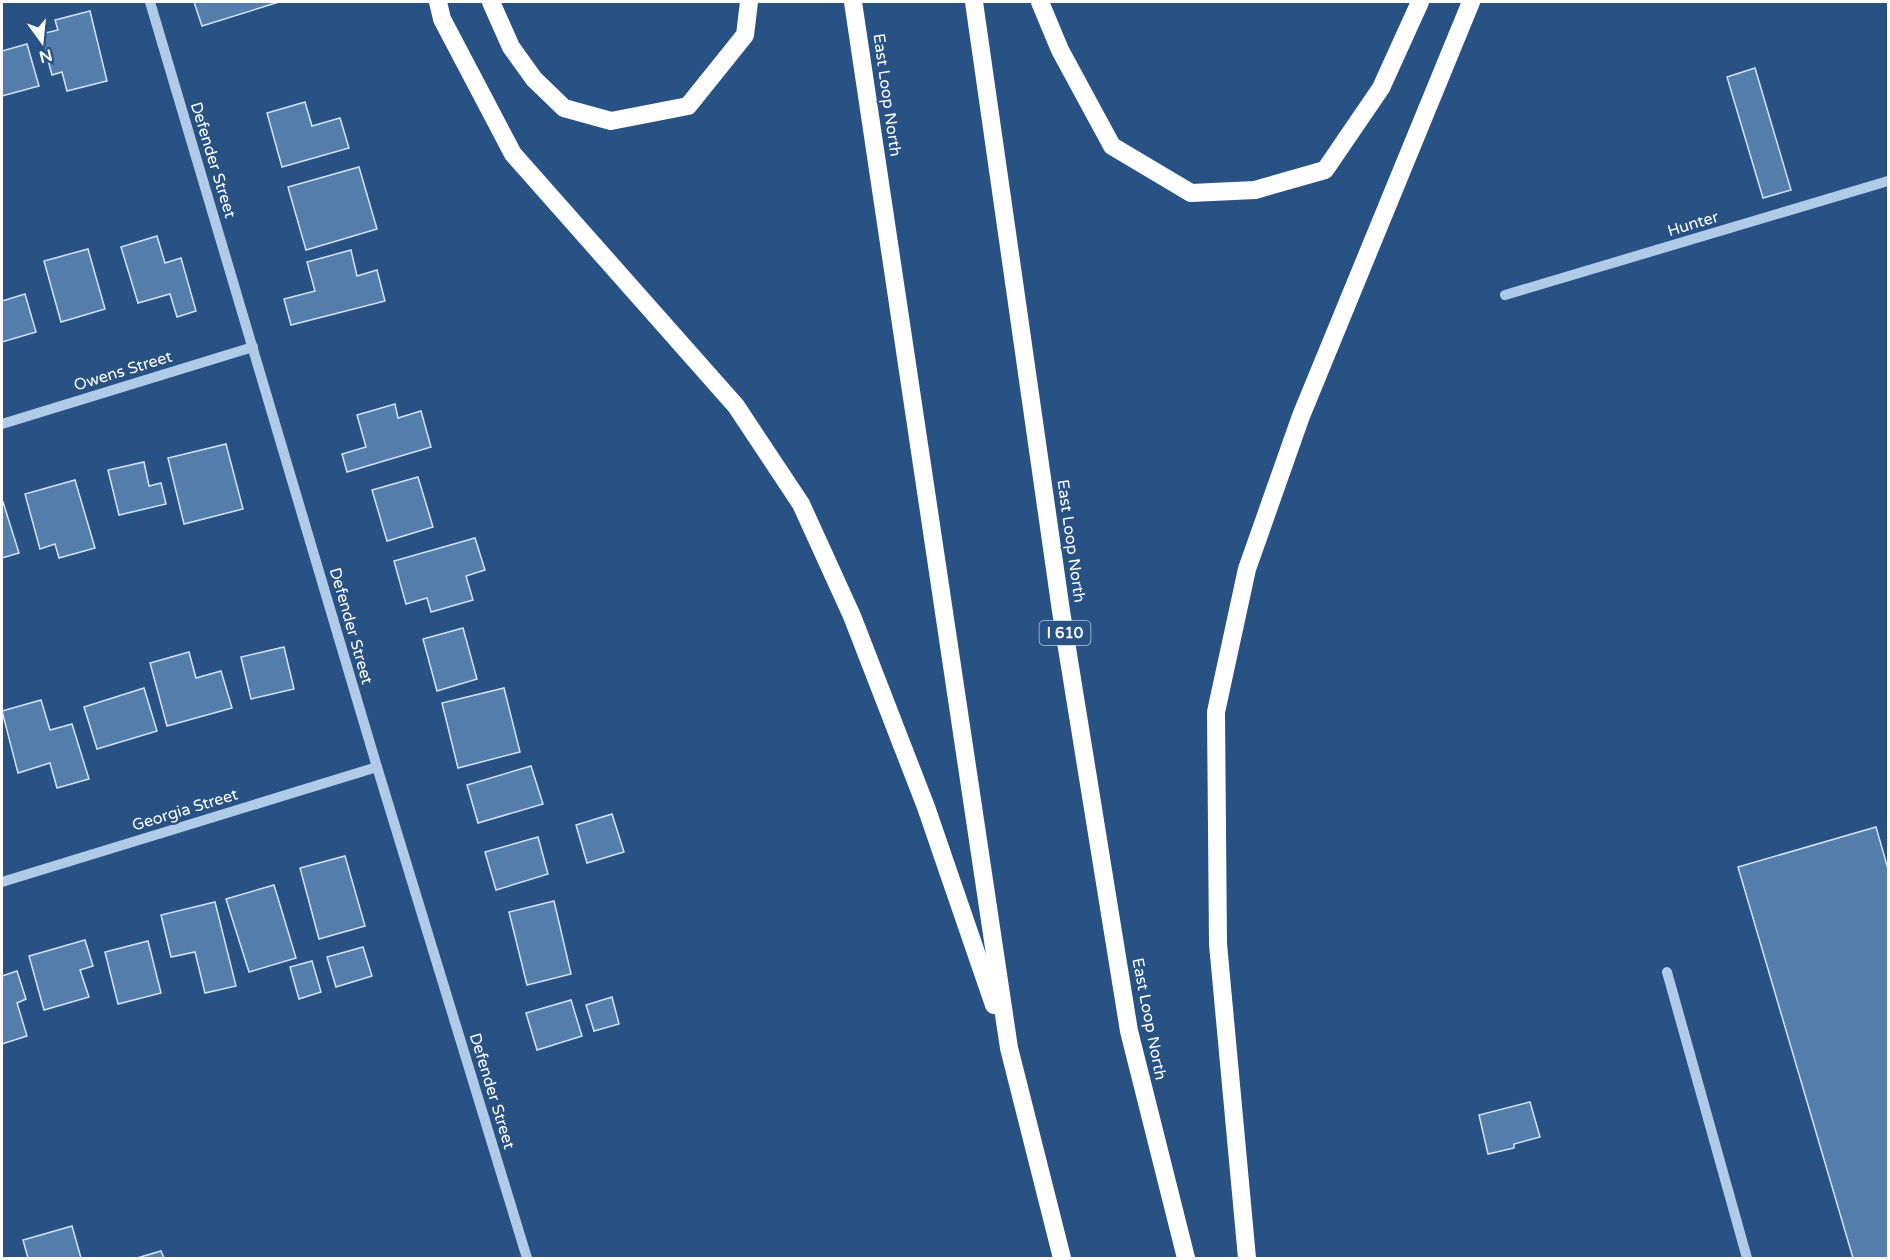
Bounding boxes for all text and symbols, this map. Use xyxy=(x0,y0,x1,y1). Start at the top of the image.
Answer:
north arrow xyxy=(12,12,72,72)
street label: East Loop North xyxy=(868,32,906,158)
text: N xyxy=(37,44,54,67)
street label: Defender Street xyxy=(186,100,240,220)
street label: Hunter xyxy=(1665,207,1722,241)
street label: Owens Street xyxy=(71,347,175,395)
street label: East Loop North xyxy=(1052,478,1090,604)
street label: Defender Street xyxy=(325,565,377,687)
road number: I 610 xyxy=(1040,621,1090,645)
street label: Georgia Street xyxy=(130,784,240,836)
street label: East Loop North xyxy=(1127,956,1171,1082)
street label: Defender Street xyxy=(465,1031,519,1151)

